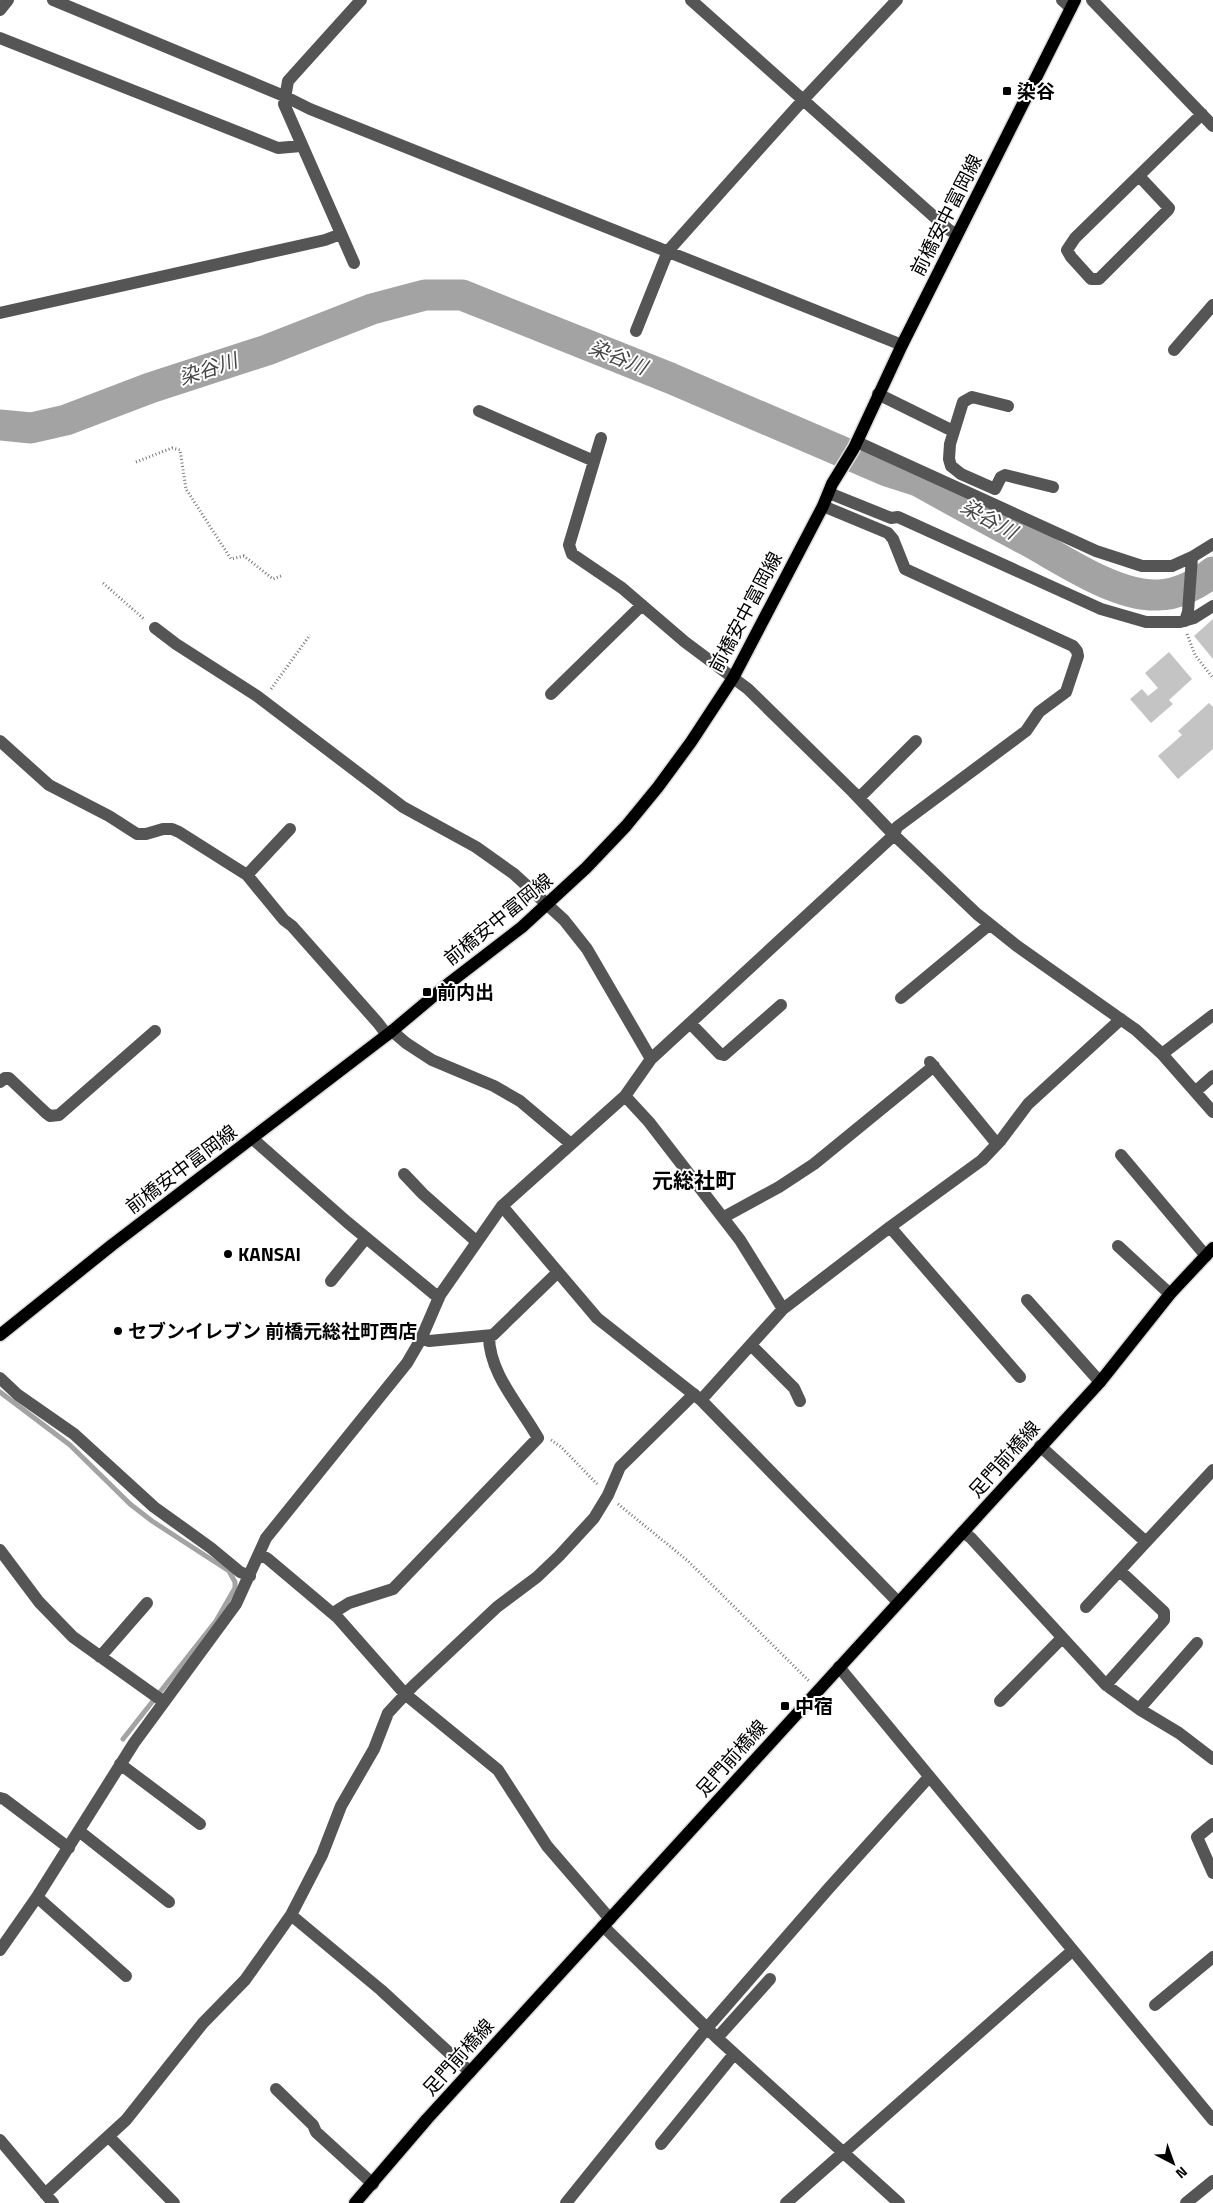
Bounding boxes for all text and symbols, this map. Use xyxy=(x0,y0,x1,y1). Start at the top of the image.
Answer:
place label: 染谷 xyxy=(1017,76,1055,105)
marker: 染谷 xyxy=(1001,85,1013,97)
street label: 前橋安中富岡線 xyxy=(902,149,989,281)
water label: 染谷川 xyxy=(585,331,654,383)
water label: 染谷川 xyxy=(175,344,243,393)
water label: 染谷川 xyxy=(955,490,1025,548)
street label: 前橋安中富岡線 xyxy=(701,546,789,677)
street label: 前橋安中富岡線 xyxy=(437,865,558,972)
place label: 前内出 xyxy=(437,977,494,1006)
marker: 前内出 xyxy=(421,986,433,998)
street label: 前橋安中富岡線 xyxy=(119,1117,243,1220)
district label: 元総社町 xyxy=(652,1164,736,1196)
place label: KANSAI xyxy=(238,1239,301,1268)
marker: KANSAI xyxy=(222,1248,234,1260)
place label: セブンイレブン 前橋元総社町西店 xyxy=(128,1316,417,1345)
marker: セブンイレブン 前橋元総社町西店 xyxy=(112,1325,124,1337)
street label: 足門前橋線 xyxy=(961,1414,1046,1504)
place label: 中宿 xyxy=(795,1691,833,1720)
marker: 中宿 xyxy=(779,1700,791,1712)
street label: 足門前橋線 xyxy=(688,1713,773,1803)
street label: 足門前橋線 xyxy=(415,2012,500,2102)
north arrow xyxy=(1148,2138,1198,2188)
text: N xyxy=(1171,2162,1192,2184)

